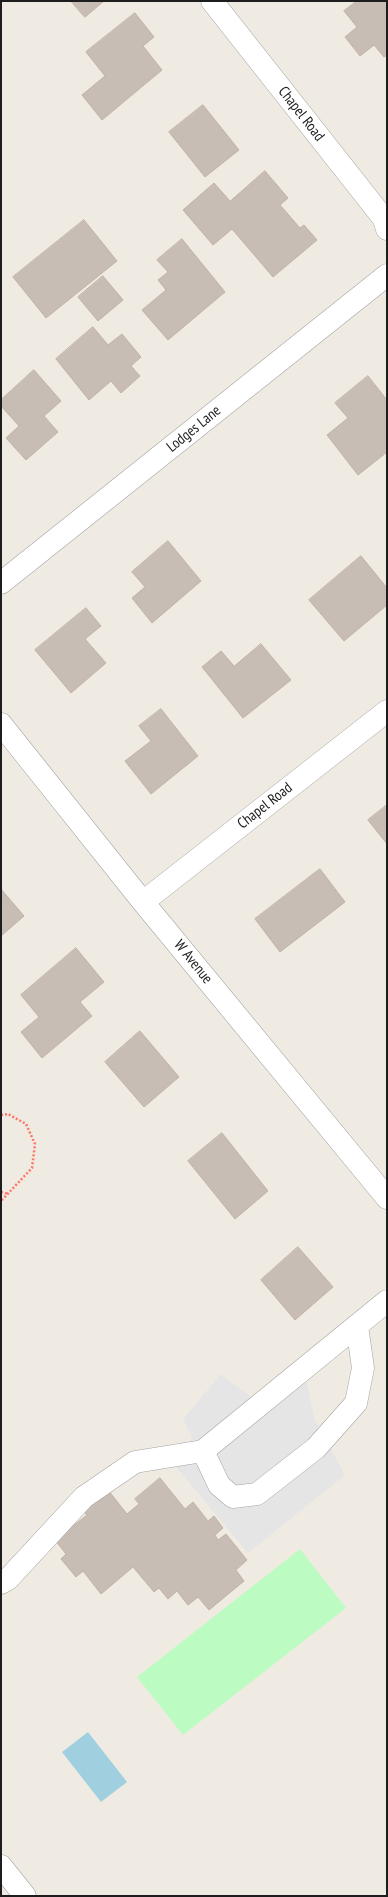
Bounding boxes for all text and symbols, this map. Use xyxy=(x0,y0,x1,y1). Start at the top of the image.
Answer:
street label: Chapel Road xyxy=(274,83,328,145)
street label: Lodges Lane xyxy=(163,402,225,456)
street label: Chapel Road xyxy=(234,779,296,833)
street label: W Avenue xyxy=(170,936,216,988)

